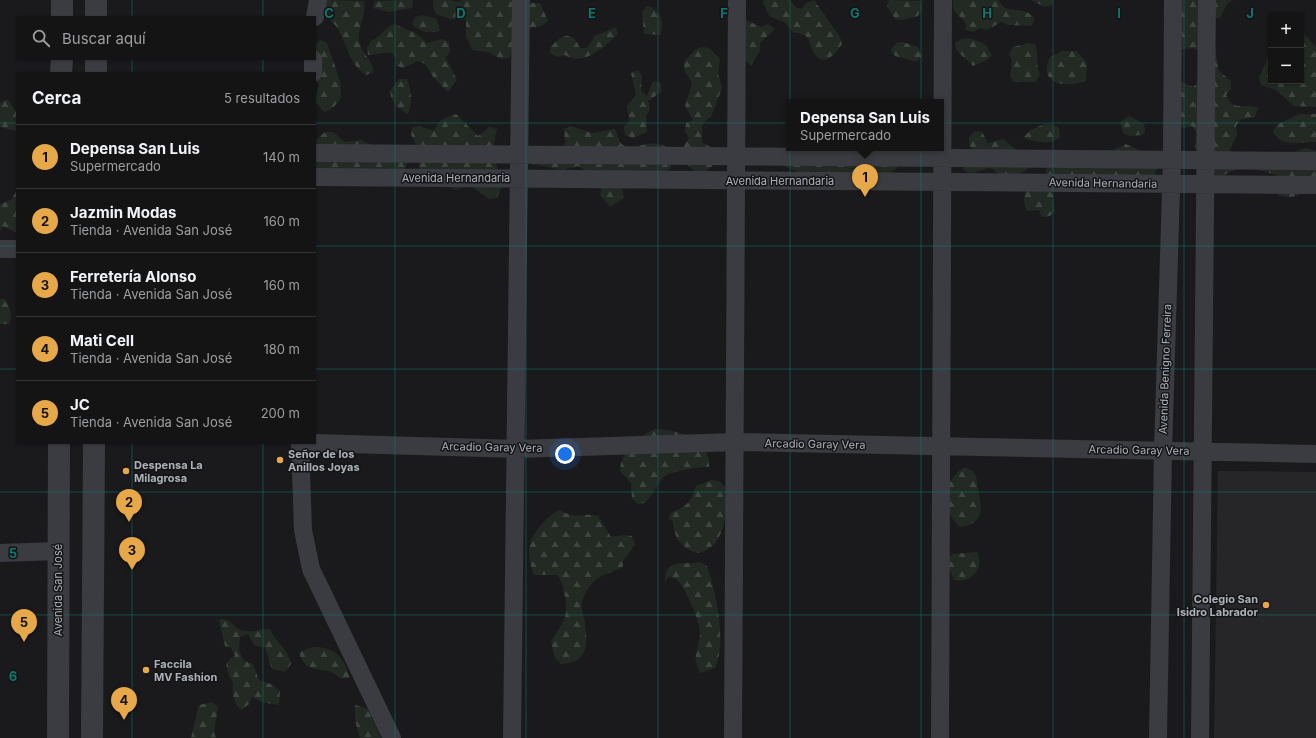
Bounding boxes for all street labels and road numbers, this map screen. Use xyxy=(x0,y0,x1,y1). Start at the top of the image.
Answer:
street label: Avenida Hernandaria xyxy=(402,171,510,185)
street label: Avenida Hernandaria xyxy=(726,174,834,188)
street label: Avenida Hernandaria xyxy=(1049,175,1157,191)
street label: Avenida Benigno Ferreira xyxy=(1156,304,1174,434)
street label: Arcadio Garay Vera xyxy=(764,436,866,452)
street label: Arcadio Garay Vera xyxy=(441,439,543,455)
street label: Arcadio Garay Vera xyxy=(1088,442,1190,458)
street label: Avenida San José xyxy=(51,544,65,636)

